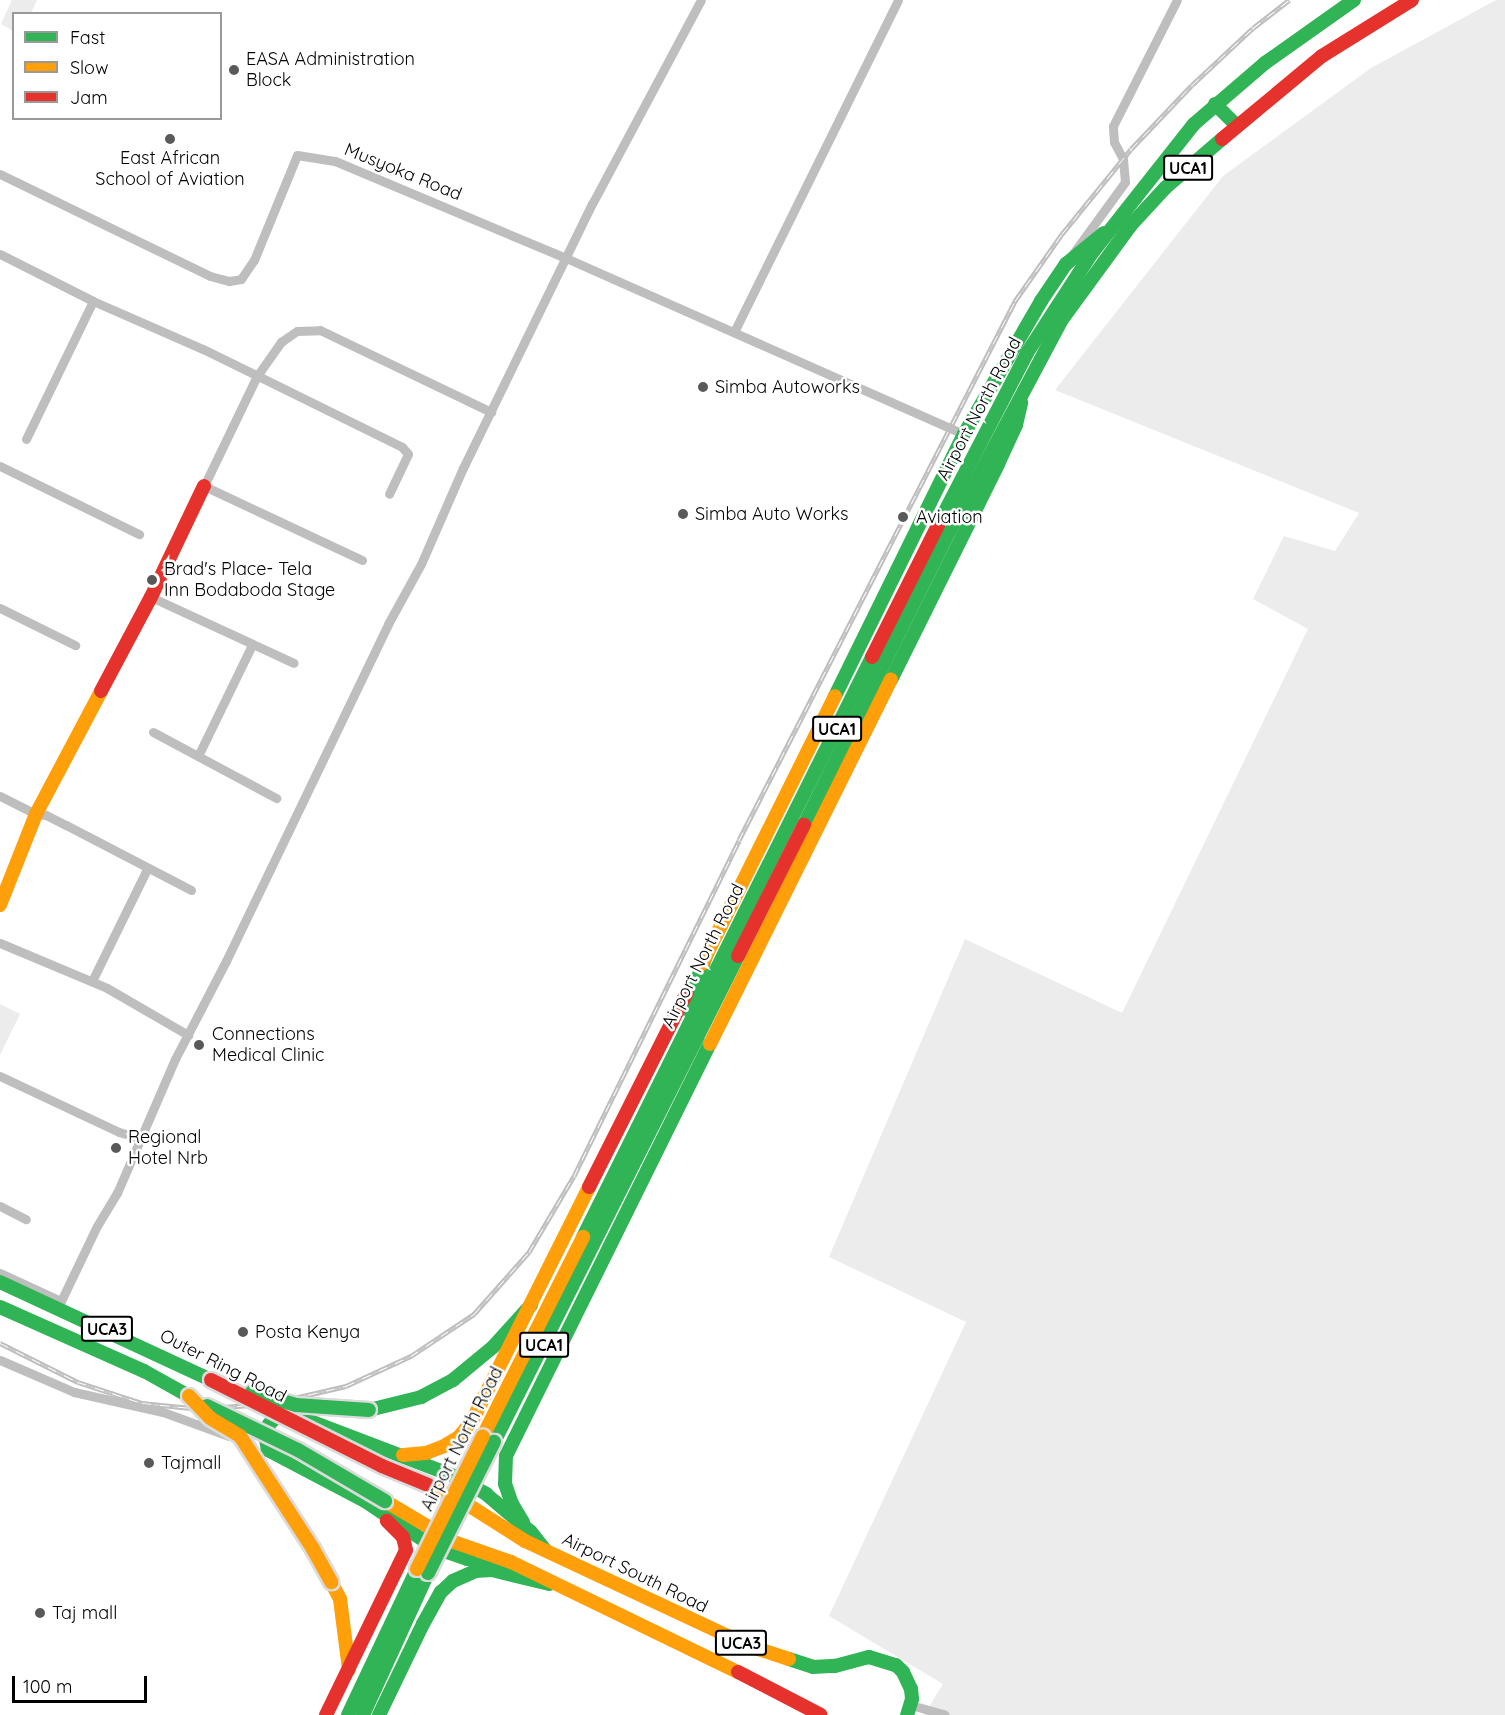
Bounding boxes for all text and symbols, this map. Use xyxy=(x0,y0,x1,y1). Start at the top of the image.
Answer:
legend xyxy=(12,12,222,120)
text: Fast xyxy=(70,26,105,49)
place label: EASA Administration Block xyxy=(246,49,415,92)
text: Slow xyxy=(70,56,108,79)
marker: EASA Administration Block xyxy=(227,63,241,77)
text: Jam xyxy=(70,86,108,109)
marker: East African School of Aviation xyxy=(163,132,177,146)
street label: Musyoka Road xyxy=(341,139,465,205)
place label: East African School of Aviation xyxy=(95,148,245,190)
road number: UCA1 xyxy=(1162,155,1214,181)
street label: Airport North Road xyxy=(932,334,1026,484)
place label: Simba Autoworks xyxy=(715,376,860,398)
marker: Simba Autoworks xyxy=(696,380,710,394)
place label: Simba Auto Works xyxy=(695,503,849,525)
place label: Aviation xyxy=(916,506,983,528)
marker: Simba Auto Works xyxy=(676,507,690,521)
marker: Aviation xyxy=(894,508,912,526)
place label: Brad's Place- Tela Inn Bodaboda Stage xyxy=(164,559,335,602)
marker: Brad's Place- Tela Inn Bodaboda Stage xyxy=(145,573,159,587)
road number: UCA1 xyxy=(812,716,862,742)
street label: Airport North Road xyxy=(657,880,749,1032)
place label: Connections Medical Clinic xyxy=(212,1024,324,1066)
marker: Connections Medical Clinic xyxy=(190,1036,208,1054)
place label: Regional Hotel Nrb xyxy=(128,1127,208,1170)
marker: Regional Hotel Nrb xyxy=(109,1141,123,1155)
road number: UCA3 xyxy=(80,1316,134,1342)
place label: Posta Kenya xyxy=(255,1321,360,1343)
street label: Outer Ring Road xyxy=(156,1325,290,1407)
marker: Posta Kenya xyxy=(236,1325,250,1339)
road number: UCA1 xyxy=(518,1332,570,1358)
street label: Airport North Road xyxy=(416,1363,508,1515)
place label: Tajmall xyxy=(161,1452,221,1474)
marker: Tajmall xyxy=(142,1456,156,1470)
street label: Airport South Road xyxy=(559,1528,711,1618)
place label: Taj mall xyxy=(52,1602,117,1624)
marker: Taj mall xyxy=(33,1606,47,1620)
road number: UCA3 xyxy=(714,1630,768,1656)
scale bar xyxy=(15,1664,150,1702)
text: 100 m xyxy=(23,1675,72,1698)

